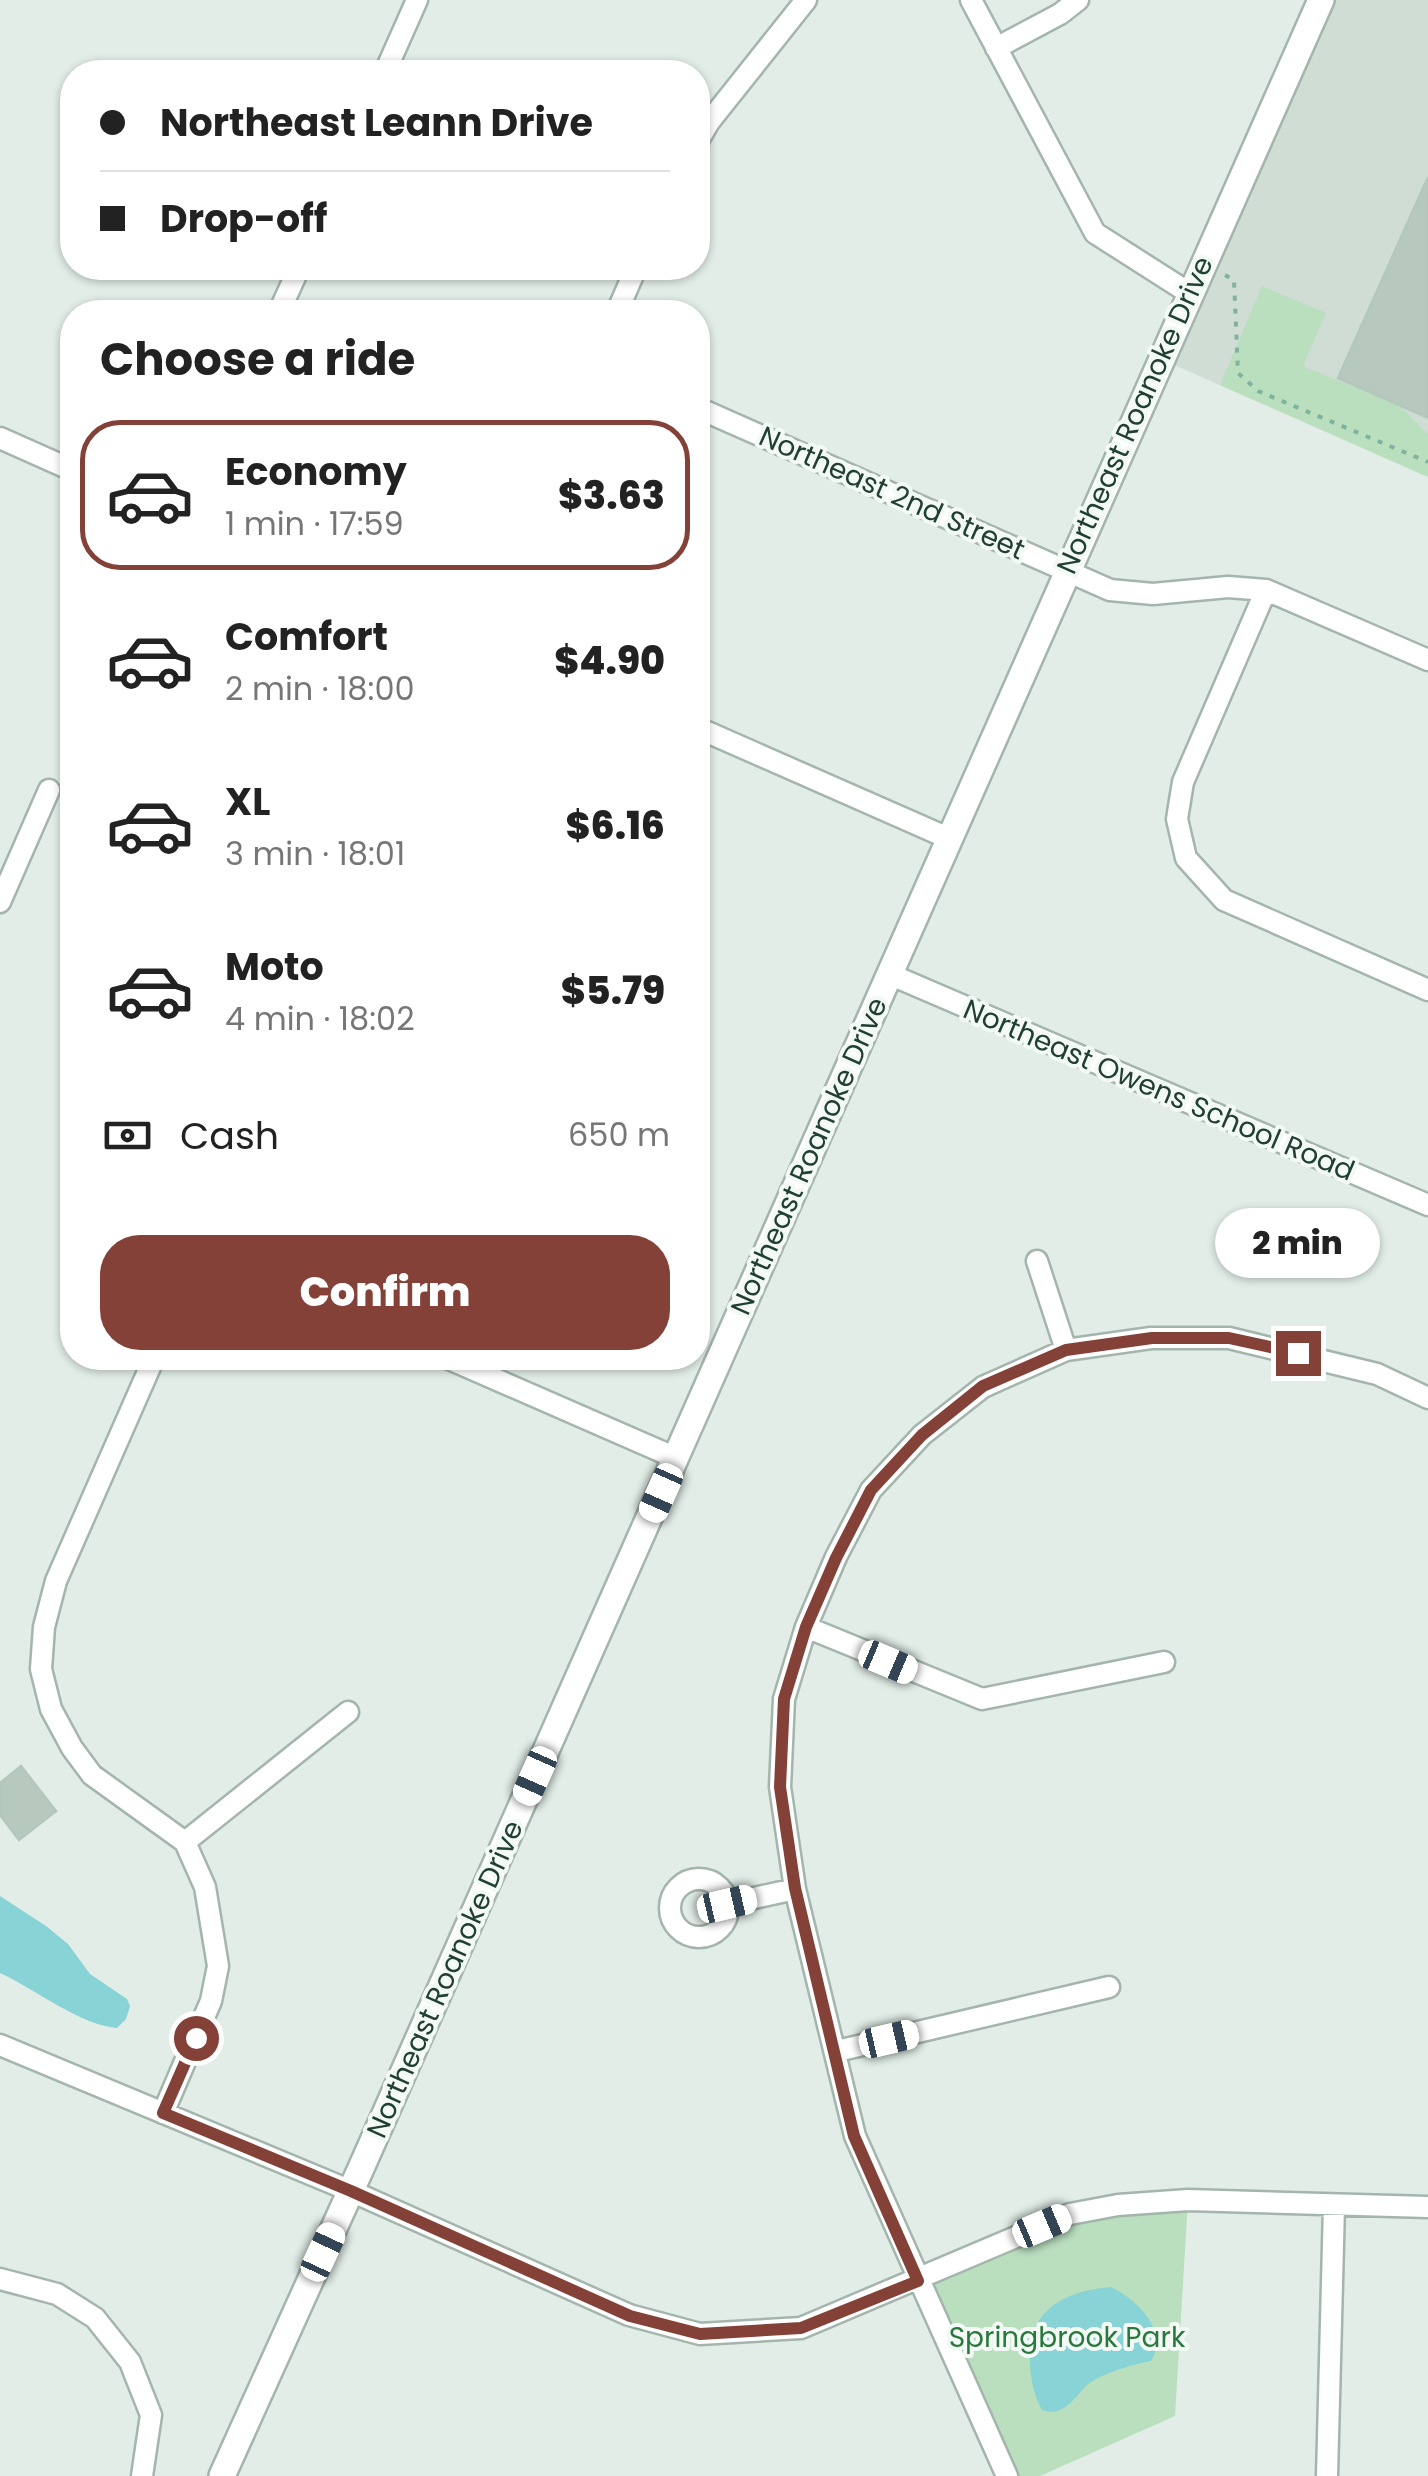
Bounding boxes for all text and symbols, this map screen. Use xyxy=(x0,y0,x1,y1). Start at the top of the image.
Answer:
text: Northeast Leann Drive xyxy=(160,96,593,149)
text: Drop-off xyxy=(160,192,328,245)
street label: Northeast Roanoke Drive xyxy=(1047,250,1223,580)
text: Choose a ride xyxy=(100,328,415,391)
street label: Northeast 2nd Street xyxy=(753,417,1031,569)
text: Economy xyxy=(225,445,407,498)
icon: car xyxy=(105,450,195,540)
text: $3.63 xyxy=(558,469,665,522)
text: 1 min · 17:59 xyxy=(225,501,404,546)
text: Comfort xyxy=(225,610,388,663)
icon: car xyxy=(105,615,195,705)
text: $4.90 xyxy=(554,634,665,687)
text: 2 min · 18:00 xyxy=(225,666,415,711)
text: XL xyxy=(225,775,270,828)
icon: car xyxy=(105,780,195,870)
text: $6.16 xyxy=(565,799,665,852)
text: 3 min · 18:01 xyxy=(225,831,405,876)
text: Moto xyxy=(225,940,324,993)
icon: car xyxy=(105,945,195,1035)
text: $5.79 xyxy=(561,964,665,1017)
street label: Northeast Owens School Road xyxy=(957,990,1361,1190)
street label: Northeast Roanoke Drive xyxy=(721,991,897,1321)
text: 4 min · 18:02 xyxy=(225,996,415,1041)
icon: cash xyxy=(100,1108,155,1163)
text: Cash xyxy=(180,1109,279,1162)
text: 650 m xyxy=(568,1112,670,1157)
callout: 2 min xyxy=(1216,1208,1380,1278)
text: 2 min xyxy=(1252,1220,1343,1265)
button: Confirm xyxy=(100,1235,670,1350)
route end xyxy=(1276,1331,1321,1376)
car xyxy=(635,1459,687,1527)
car xyxy=(855,1636,921,1688)
car xyxy=(509,1742,561,1810)
street label: Northeast Roanoke Drive xyxy=(357,1814,533,2144)
car xyxy=(694,1883,760,1925)
route start xyxy=(174,2016,219,2061)
car xyxy=(856,2018,922,2060)
car xyxy=(1009,2200,1075,2252)
car xyxy=(297,2218,349,2286)
park label: Springbrook Park xyxy=(949,2318,1186,2357)

